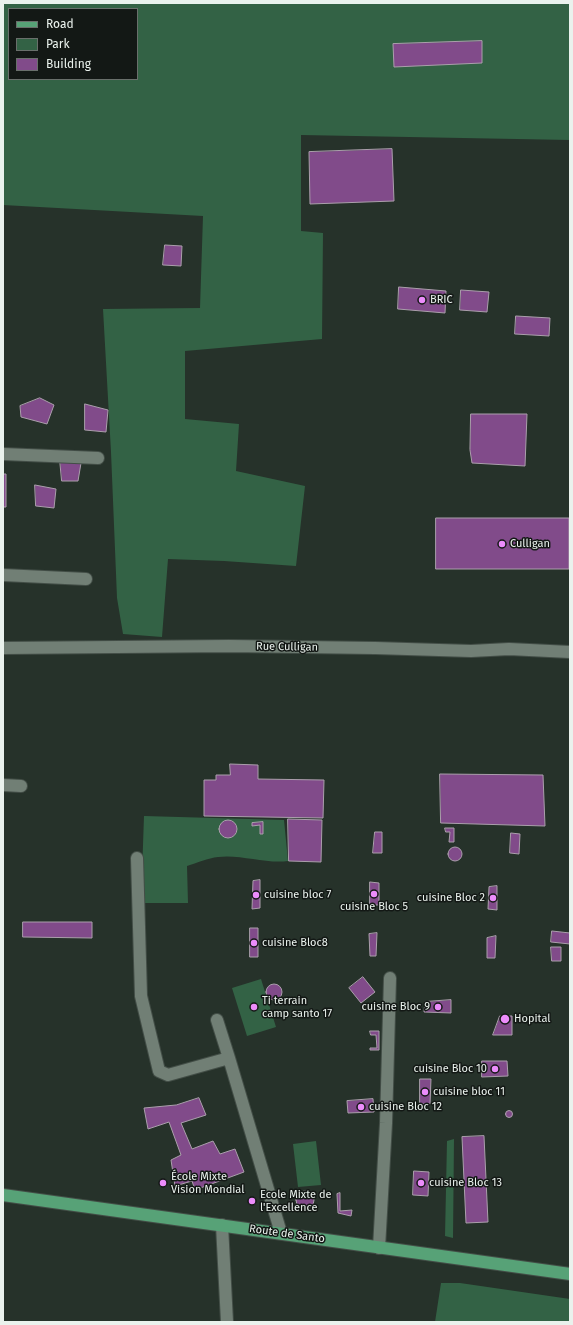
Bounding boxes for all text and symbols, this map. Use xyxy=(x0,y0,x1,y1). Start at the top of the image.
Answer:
legend xyxy=(8,8,138,80)
text: Road xyxy=(46,17,74,31)
text: Park xyxy=(46,37,70,51)
text: Building xyxy=(46,57,91,71)
place label: BRIC xyxy=(430,293,453,307)
marker: BRIC xyxy=(417,295,427,305)
place label: Culligan xyxy=(510,537,550,551)
marker: Culligan xyxy=(497,539,507,549)
street label: Rue Culligan xyxy=(256,640,318,654)
place label: cuisine bloc 7 xyxy=(264,888,331,902)
marker: cuisine Bloc 5 xyxy=(369,889,379,899)
marker: cuisine bloc 7 xyxy=(251,890,261,900)
place label: cuisine Bloc 2 xyxy=(417,891,485,905)
marker: cuisine Bloc 2 xyxy=(488,893,498,903)
place label: cuisine Bloc 5 xyxy=(340,900,408,914)
place label: cuisine Bloc8 xyxy=(262,936,328,950)
marker: cuisine Bloc8 xyxy=(249,938,259,948)
place label: Ti terrain camp santo 17 xyxy=(262,994,332,1020)
place label: cuisine Bloc 9 xyxy=(362,1000,430,1014)
marker: Ti terrain camp santo 17 xyxy=(249,1002,259,1012)
marker: cuisine Bloc 9 xyxy=(433,1002,443,1012)
place label: Hopital xyxy=(514,1012,551,1026)
marker: Hopital xyxy=(499,1013,511,1025)
place label: cuisine Bloc 10 xyxy=(413,1062,487,1076)
marker: cuisine Bloc 10 xyxy=(490,1064,500,1074)
place label: cuisine bloc 11 xyxy=(433,1085,505,1099)
marker: cuisine bloc 11 xyxy=(420,1087,430,1097)
place label: cuisine Bloc 12 xyxy=(369,1100,442,1114)
marker: cuisine Bloc 12 xyxy=(356,1102,366,1112)
place label: École Mixte Vision Mondial xyxy=(171,1170,244,1196)
place label: cuisine Bloc 13 xyxy=(429,1176,502,1190)
marker: École Mixte Vision Mondial xyxy=(158,1178,168,1188)
marker: cuisine Bloc 13 xyxy=(416,1178,426,1188)
place label: Ecole Mixte de l'Excellence xyxy=(260,1188,331,1214)
marker: Ecole Mixte de l'Excellence xyxy=(247,1196,257,1206)
street label: Route de Santo xyxy=(248,1222,326,1246)

